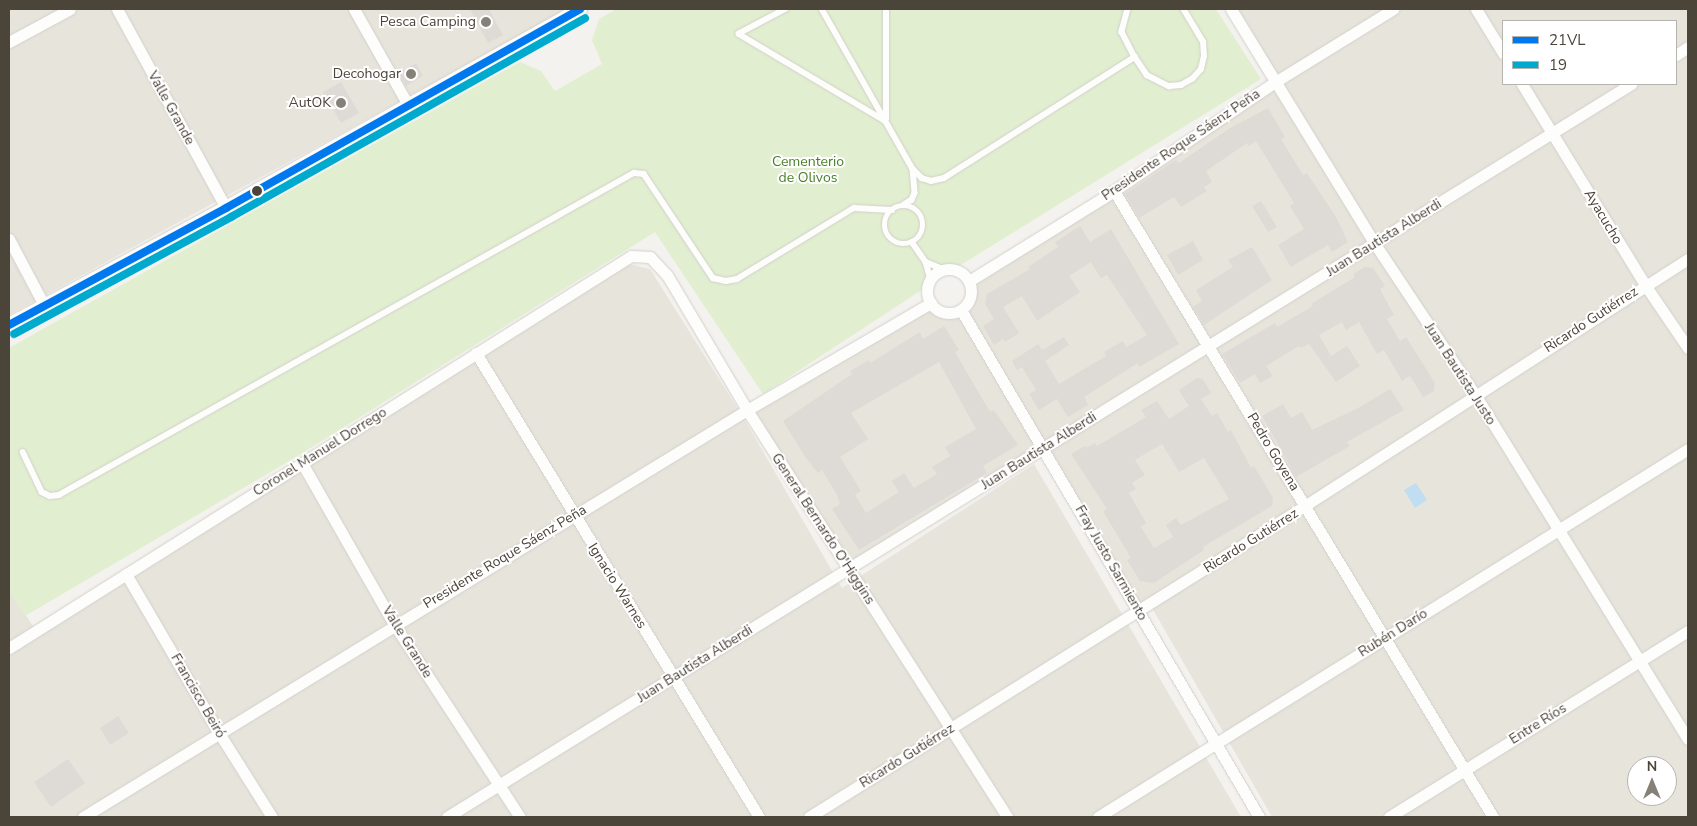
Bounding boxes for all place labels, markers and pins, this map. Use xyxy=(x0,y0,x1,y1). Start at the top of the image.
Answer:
place label: Pesca Camping xyxy=(380,14,476,30)
marker: Pesca Camping xyxy=(480,16,492,28)
place label: Decohogar xyxy=(333,66,401,82)
marker: Decohogar xyxy=(405,68,417,80)
place label: AutOK xyxy=(289,95,331,111)
marker: AutOK xyxy=(335,97,347,109)
unlabelled marker xyxy=(252,186,262,196)

